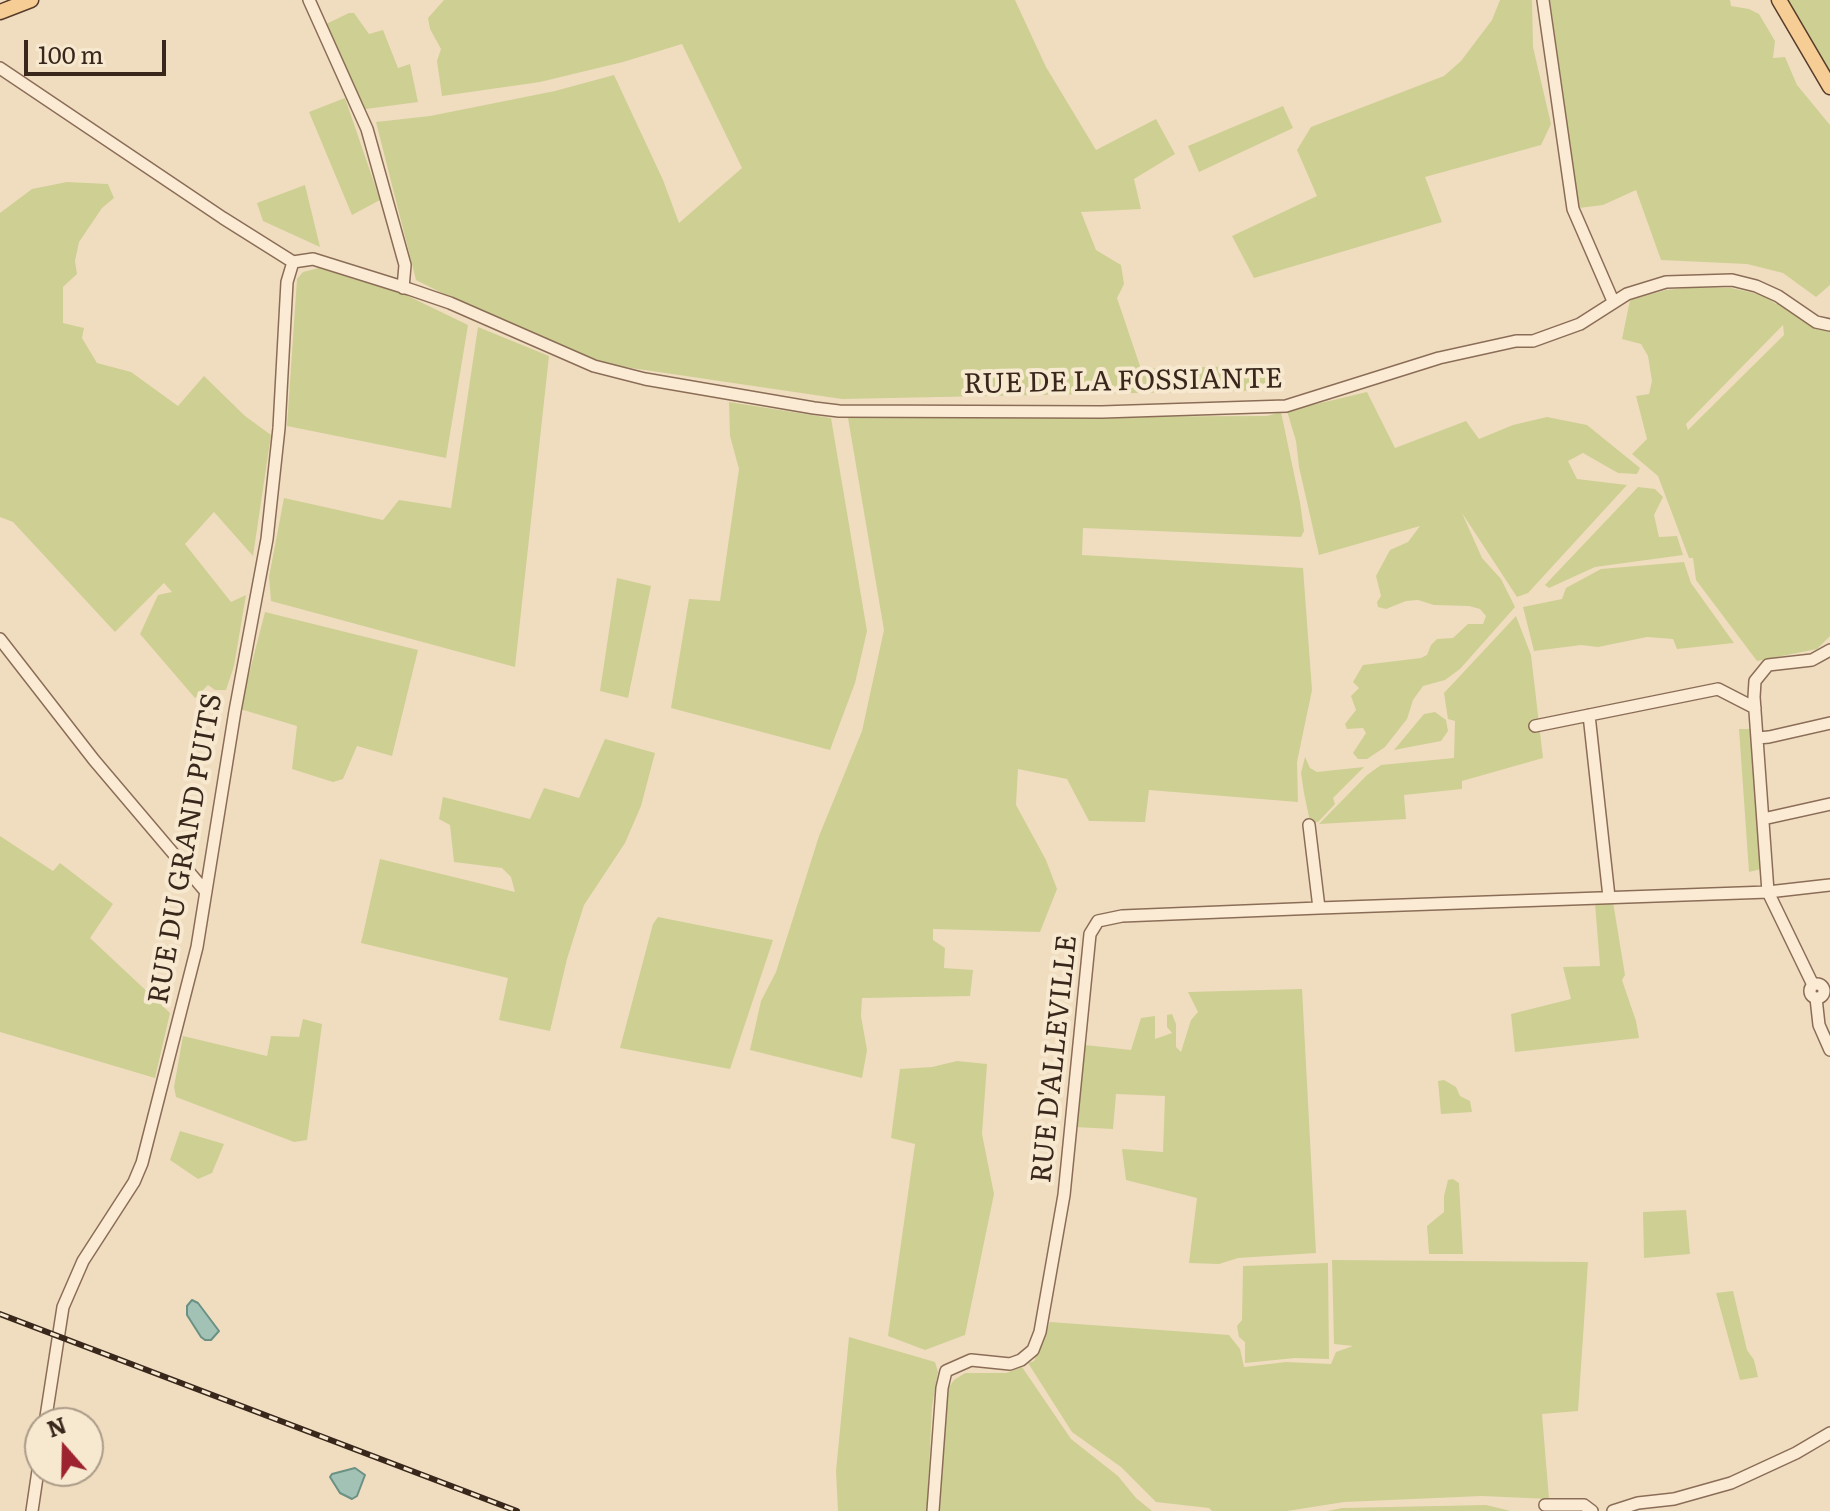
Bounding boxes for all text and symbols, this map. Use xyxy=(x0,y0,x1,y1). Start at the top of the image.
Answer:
scale bar xyxy=(28,24,170,74)
text: 100 m xyxy=(38,36,104,71)
street label: RUE DE LA FOSSIANTE xyxy=(963,362,1283,402)
street label: RUE DU GRAND PUITS xyxy=(142,691,230,1007)
street label: RUE D'ALLEVILLE xyxy=(1025,933,1085,1185)
north arrow xyxy=(24,1407,104,1487)
text: N xyxy=(42,1407,71,1445)

